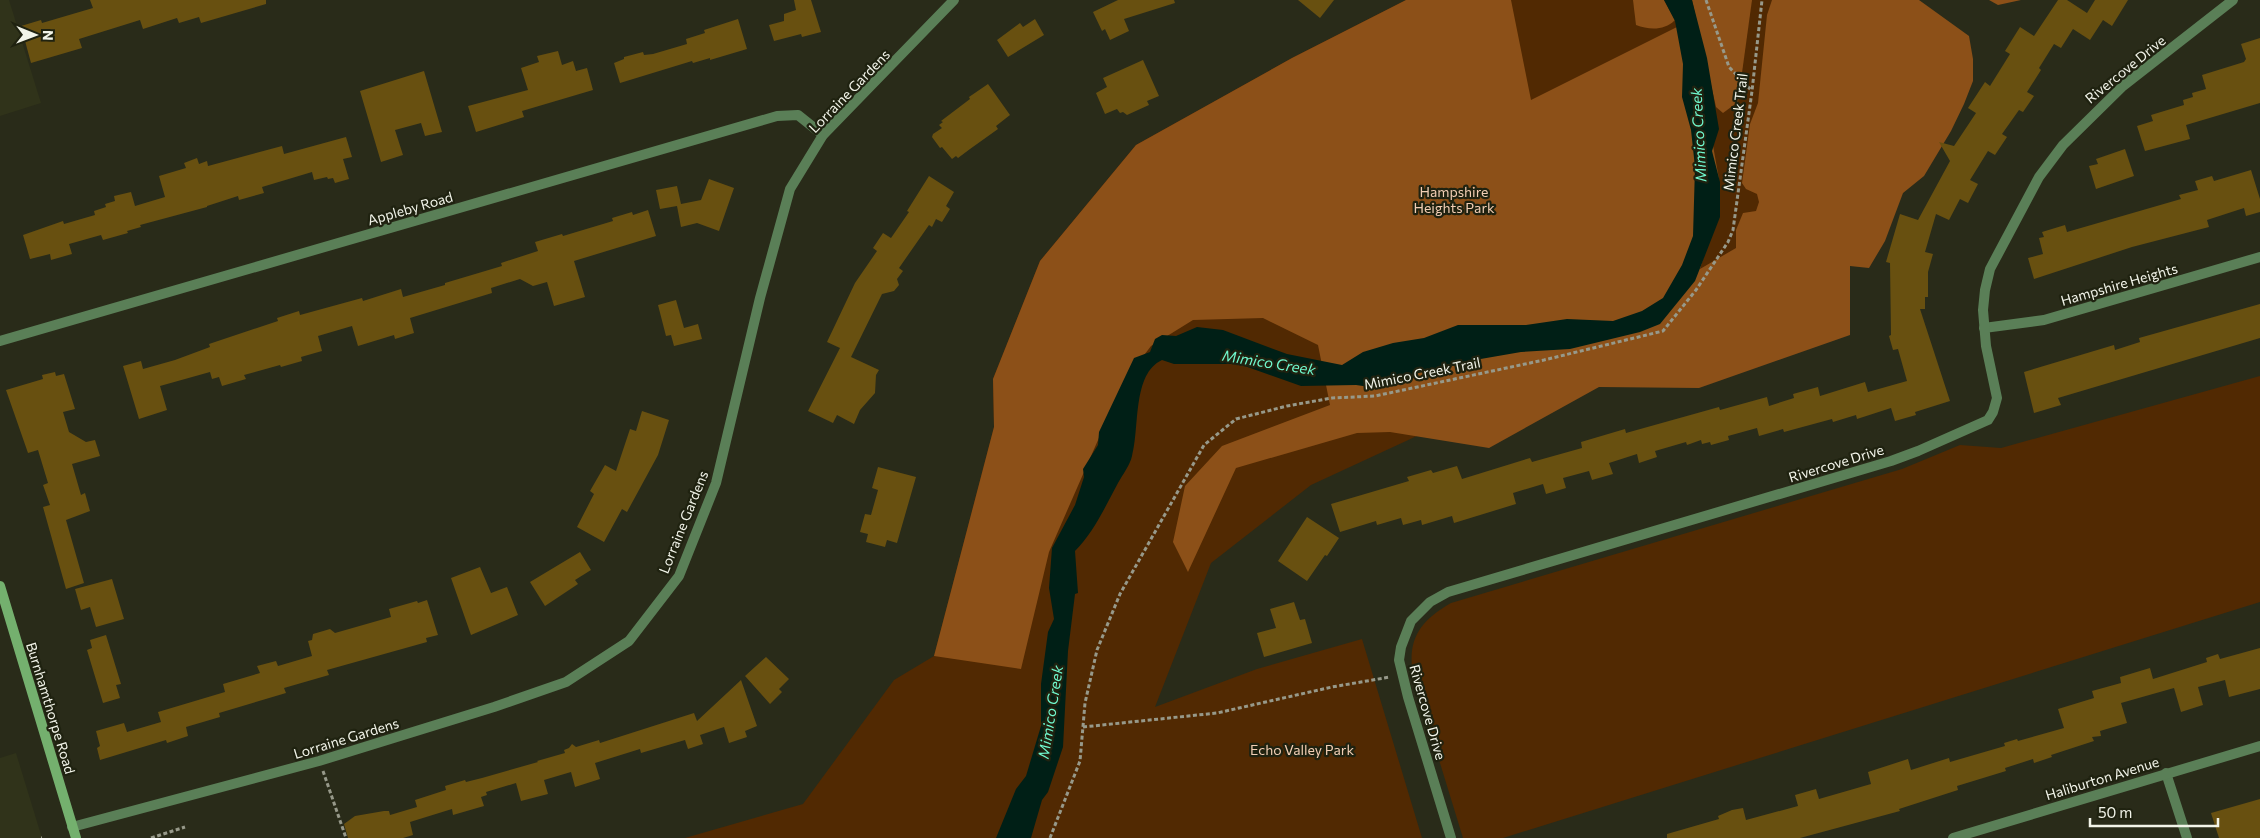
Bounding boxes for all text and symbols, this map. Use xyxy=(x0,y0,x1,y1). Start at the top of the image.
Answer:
north arrow xyxy=(10,10,60,60)
text: N xyxy=(40,30,57,41)
street label: Rivercove Drive xyxy=(2081,31,2169,107)
street label: Lorraine Gardens xyxy=(805,46,893,136)
street label: Mimico Creek Trail xyxy=(1719,72,1751,192)
water label: Mimico Creek xyxy=(1686,87,1709,183)
park label: Hampshire Heights Park xyxy=(1413,183,1495,216)
street label: Appleby Road xyxy=(365,188,455,228)
street label: Hampshire Heights xyxy=(2059,259,2179,309)
water label: Mimico Creek xyxy=(1221,346,1318,378)
street label: Mimico Creek Trail xyxy=(1362,353,1482,393)
street label: Rivercove Drive xyxy=(1786,440,1886,486)
street label: Lorraine Gardens xyxy=(655,468,711,576)
street label: Burnhamthorpe Road xyxy=(23,640,79,776)
street label: Rivercove Drive xyxy=(1406,662,1450,762)
water label: Mimico Creek xyxy=(1034,663,1066,760)
street label: Lorraine Gardens xyxy=(291,714,401,762)
park label: Echo Valley Park xyxy=(1250,741,1354,758)
street label: Haliburton Avenue xyxy=(2043,753,2161,803)
scale bar xyxy=(2090,796,2218,828)
text: 50 m xyxy=(2098,803,2132,821)

